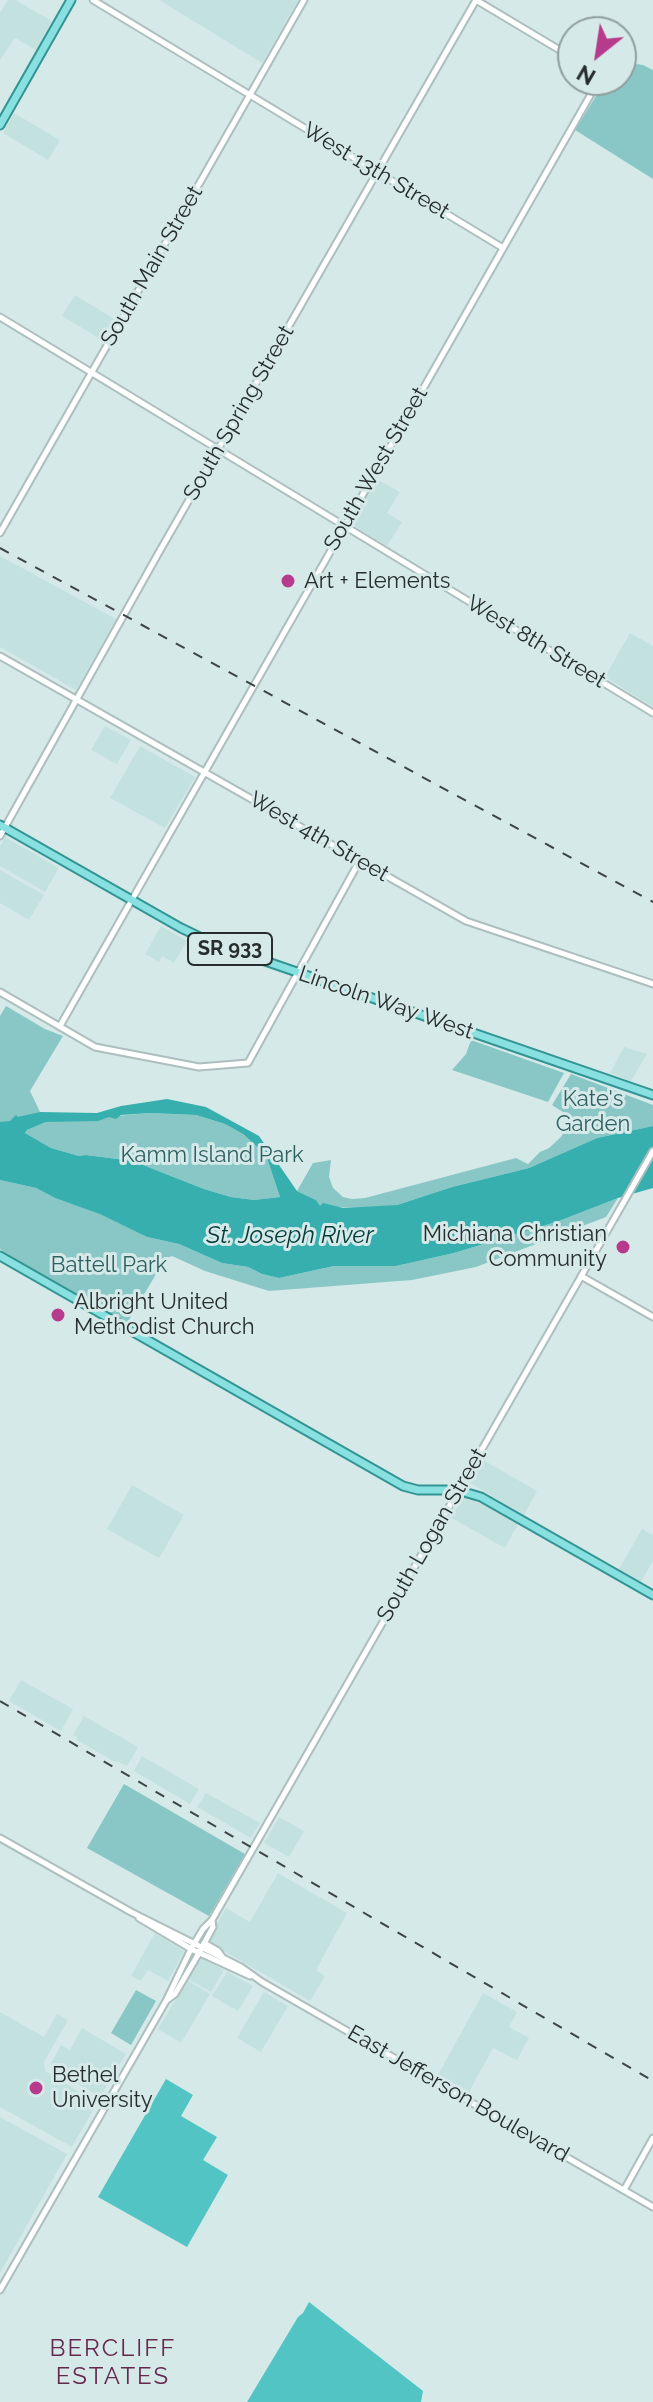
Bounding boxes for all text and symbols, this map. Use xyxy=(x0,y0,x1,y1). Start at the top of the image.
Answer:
north arrow xyxy=(557,16,637,96)
text: N xyxy=(572,60,600,91)
street label: West 13th Street xyxy=(298,117,454,225)
street label: South Main Street xyxy=(95,181,209,351)
street label: South Spring Street xyxy=(178,321,300,505)
street label: South West Street xyxy=(318,383,434,555)
place label: Art + Elements xyxy=(304,568,450,594)
marker: Art + Elements xyxy=(279,572,297,590)
street label: West 8th Street xyxy=(462,590,610,694)
street label: West 4th Street xyxy=(244,786,394,888)
road number: SR 933 xyxy=(188,933,272,965)
street label: Lincoln Way West xyxy=(295,961,477,1045)
park label: Kate's Garden xyxy=(556,1086,630,1138)
park label: Kamm Island Park xyxy=(120,1142,304,1168)
place label: Michiana Christian Community xyxy=(423,1221,607,1272)
water label: St. Joseph River xyxy=(206,1222,374,1250)
marker: Michiana Christian Community xyxy=(614,1238,632,1256)
park label: Battell Park xyxy=(51,1252,167,1278)
place label: Albright United Methodist Church xyxy=(74,1289,255,1340)
marker: Albright United Methodist Church xyxy=(49,1306,67,1324)
street label: South Logan Street xyxy=(372,1444,492,1626)
street label: East Jefferson Boulevard xyxy=(343,2020,573,2168)
place label: Bethel University xyxy=(52,2062,153,2114)
marker: Bethel University xyxy=(27,2079,45,2097)
district label: BERCLIFF ESTATES xyxy=(50,2335,176,2391)

